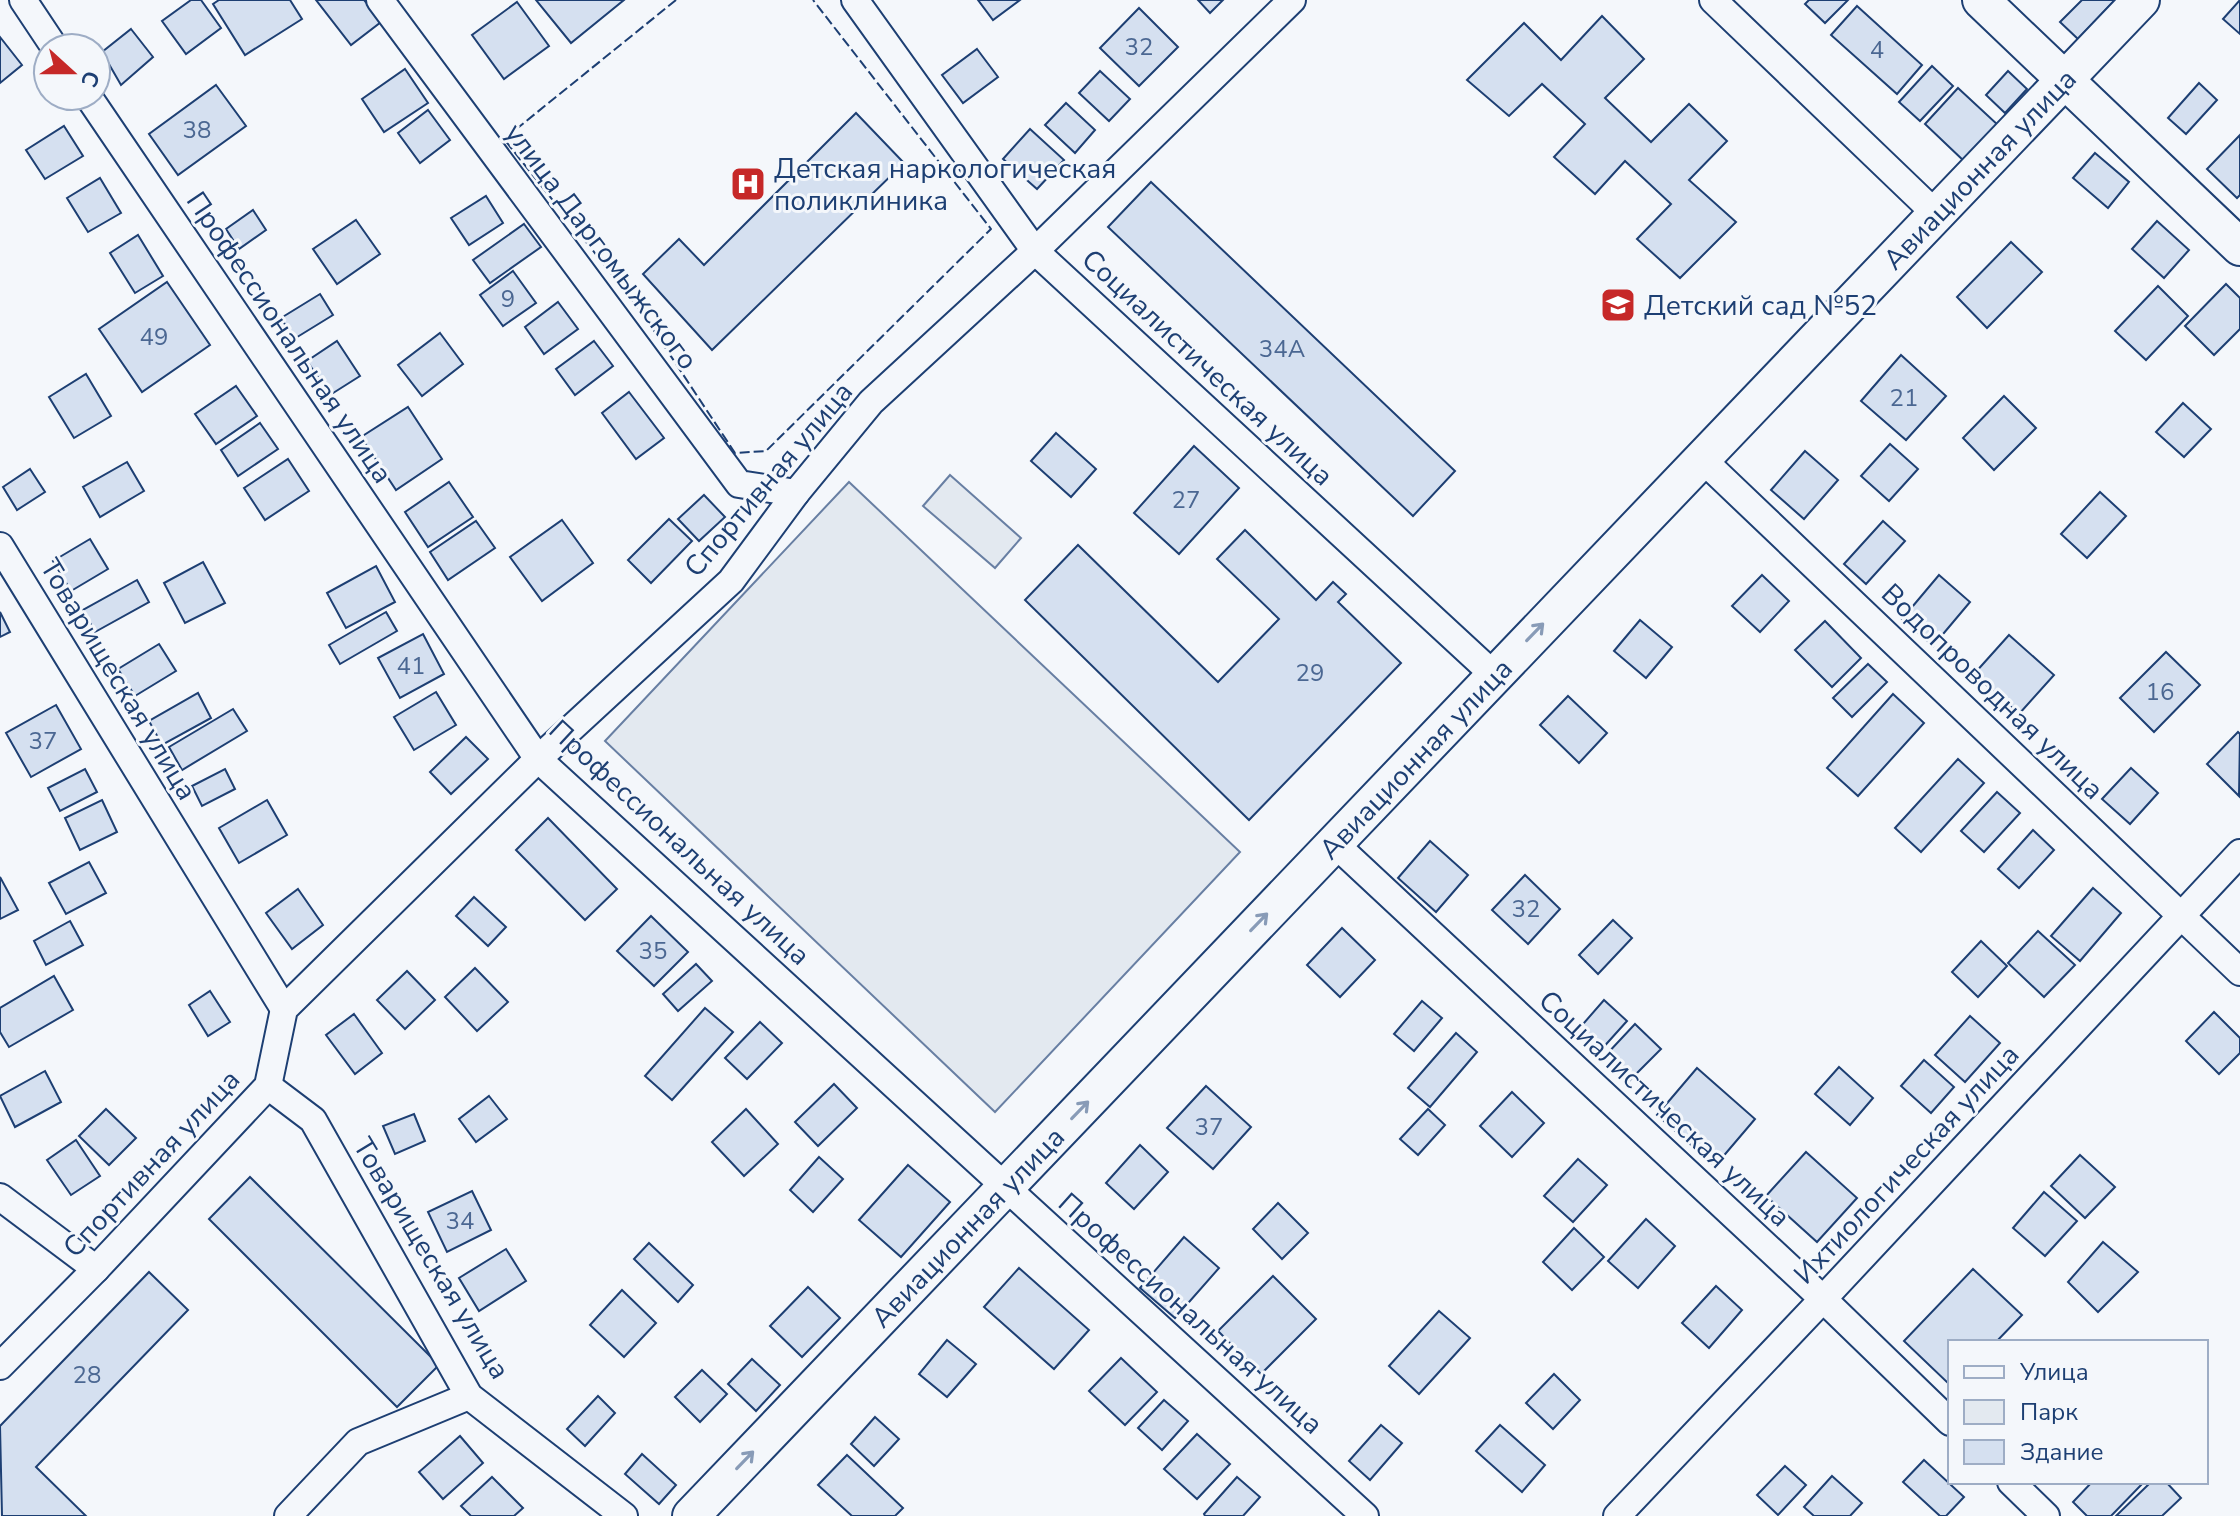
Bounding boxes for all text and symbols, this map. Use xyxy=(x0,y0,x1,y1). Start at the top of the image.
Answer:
house number: 32 xyxy=(1125,31,1153,63)
north arrow xyxy=(32,32,112,112)
house number: 4 xyxy=(1870,34,1884,66)
street label: Авиационная улица xyxy=(1875,61,2085,278)
text: С xyxy=(73,66,106,91)
house number: 38 xyxy=(183,114,211,146)
street label: улица Даргомыжского xyxy=(496,116,707,378)
place label: Детская наркологическая поликлиника xyxy=(774,150,1116,220)
hospital icon: Детская наркологическая поликлиника xyxy=(729,165,767,203)
street label: Профессиональная улица xyxy=(177,184,401,491)
street label: Социалистическая улица xyxy=(1073,241,1341,495)
house number: 9 xyxy=(501,283,515,315)
school or university icon: Детский сад №52 xyxy=(1599,286,1637,324)
place label: Детский сад №52 xyxy=(1644,287,1877,325)
house number: 49 xyxy=(140,321,168,353)
house number: 34А xyxy=(1259,333,1306,365)
street label: Спортивная улица xyxy=(676,374,862,585)
house number: 21 xyxy=(1890,382,1918,414)
house number: 27 xyxy=(1172,484,1200,516)
street label: Товарищеская улица xyxy=(31,552,205,807)
street label: Водопроводная улица xyxy=(1873,575,2112,808)
one-way arrow xyxy=(1525,622,1544,642)
house number: 41 xyxy=(397,650,425,682)
street label: Авиационная улица xyxy=(1311,651,1521,868)
house number: 29 xyxy=(1296,657,1324,689)
house number: 16 xyxy=(2146,676,2174,708)
street label: Профессиональная улица xyxy=(540,711,818,974)
house number: 37 xyxy=(29,725,57,757)
house number: 32 xyxy=(1512,893,1540,925)
one-way arrow xyxy=(1249,913,1268,932)
house number: 35 xyxy=(639,935,667,967)
street label: Социалистическая улица xyxy=(1530,982,1798,1236)
street label: Ихтиологическая улица xyxy=(1786,1037,2028,1293)
street label: Спортивная улица xyxy=(55,1062,249,1266)
one-way arrow xyxy=(1070,1100,1089,1120)
house number: 37 xyxy=(1195,1111,1223,1143)
street label: Авиационная улица xyxy=(863,1119,1073,1336)
street label: Товарищеская улица xyxy=(344,1131,518,1386)
street label: Профессиональная улица xyxy=(1050,1184,1331,1443)
house number: 34 xyxy=(446,1205,474,1237)
legend xyxy=(1948,1340,2208,1484)
text: Улица xyxy=(2019,1356,2089,1388)
house number: 28 xyxy=(73,1359,101,1391)
text: Парк xyxy=(2020,1396,2078,1428)
text: Здание xyxy=(2020,1436,2104,1468)
one-way arrow xyxy=(735,1451,754,1470)

